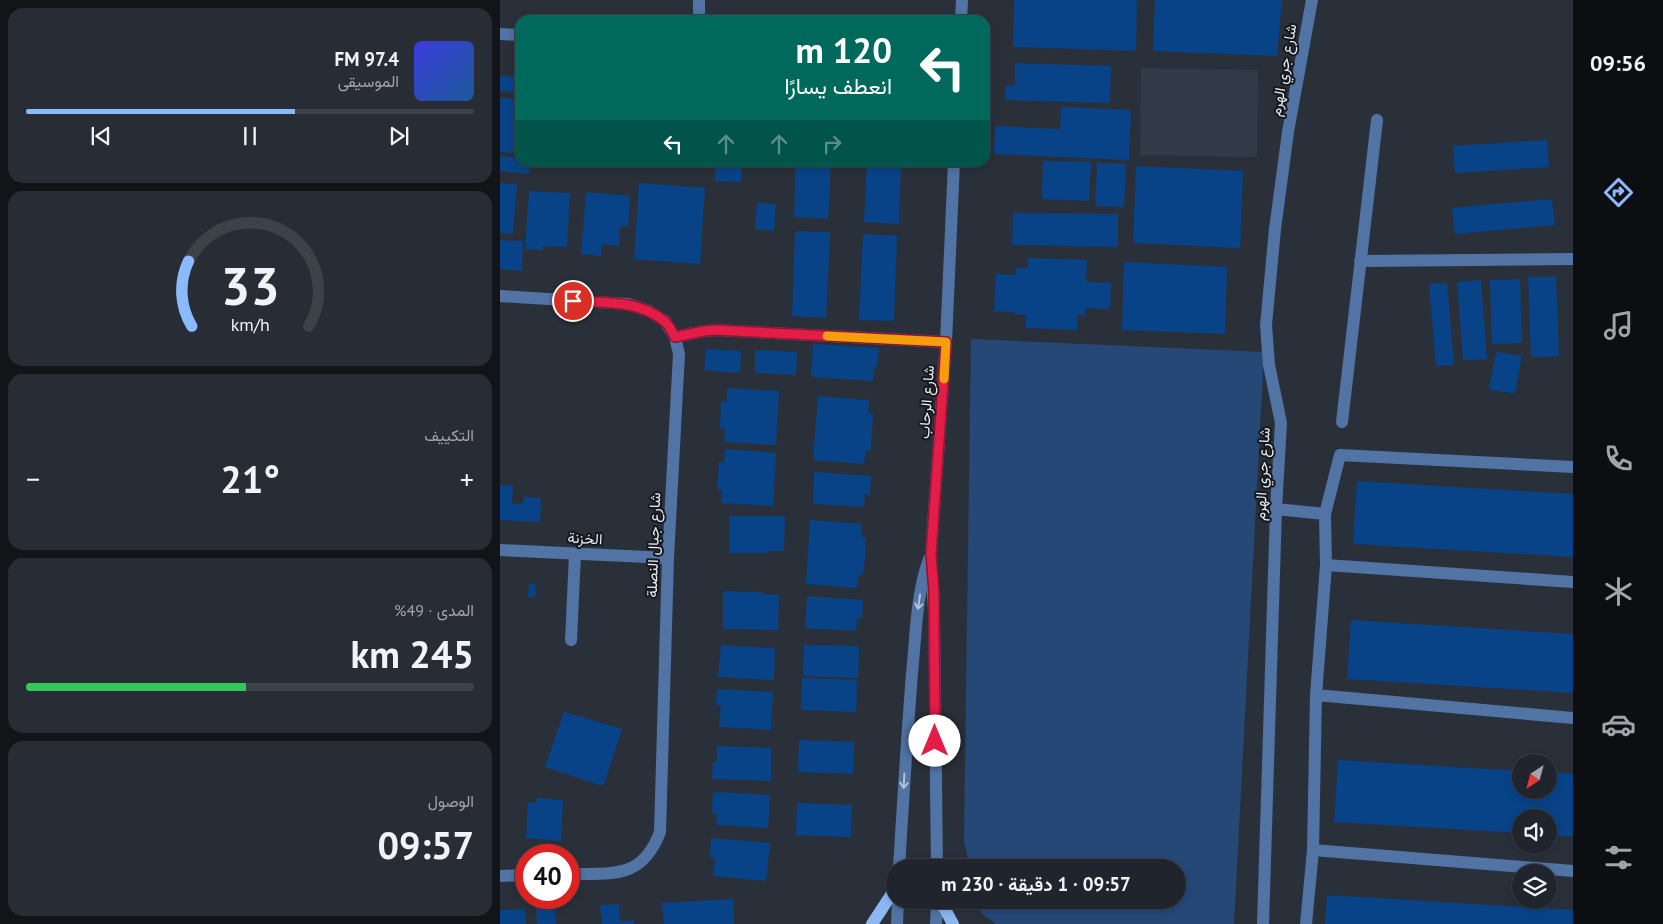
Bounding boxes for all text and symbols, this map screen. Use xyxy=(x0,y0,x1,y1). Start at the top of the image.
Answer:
street label: شارع جري الهرم xyxy=(1266,22,1304,118)
text: 120 m xyxy=(795,27,892,73)
icon: left xyxy=(910,35,975,100)
text: 97.4 FM xyxy=(335,47,399,71)
text: 09:56 xyxy=(1590,49,1646,77)
text: الموسيقى xyxy=(338,71,399,91)
text: انعطف يسارًا xyxy=(785,72,892,100)
icon: previous xyxy=(87,122,115,150)
icon: pause xyxy=(236,122,264,150)
icon: next xyxy=(385,122,413,150)
icon: left xyxy=(659,130,687,158)
icon: ahead xyxy=(712,130,740,158)
icon: ahead xyxy=(765,130,793,158)
icon: right xyxy=(818,130,846,158)
icon: directions xyxy=(1601,175,1636,210)
text: 33 xyxy=(221,252,279,319)
pin xyxy=(552,280,594,322)
icon: arrive xyxy=(559,287,587,315)
icon: music xyxy=(1601,308,1636,343)
text: km/h xyxy=(230,313,270,336)
street label: شارع الرحاب xyxy=(914,364,940,440)
text: التكييف xyxy=(424,425,474,445)
street label: شارع جري الهرم xyxy=(1250,427,1278,521)
icon: phone xyxy=(1601,441,1636,476)
text: 21° xyxy=(220,454,280,503)
text: − xyxy=(26,460,40,497)
text: + xyxy=(460,460,474,497)
street label: شارع جبال النصلة xyxy=(642,492,666,598)
street label: الخزنة xyxy=(567,528,603,548)
icon: climate xyxy=(1601,574,1636,609)
one-way arrow xyxy=(914,593,924,609)
text: المدى · 49% xyxy=(394,600,474,620)
text: 245 km xyxy=(350,629,474,678)
icon: car xyxy=(1601,707,1636,742)
position arrow xyxy=(908,714,960,766)
north arrow xyxy=(1512,754,1558,799)
map controls xyxy=(1512,754,1557,909)
one-way arrow xyxy=(899,773,908,789)
text: الوصول xyxy=(428,791,474,811)
button: sound xyxy=(1512,809,1557,854)
text: 09:57 xyxy=(378,820,474,869)
icon: filters xyxy=(1601,840,1636,875)
speed limit sign: 40 xyxy=(515,844,580,909)
button: layers xyxy=(1512,864,1557,909)
text: 09:57 · 1 دقيقة · 230 m xyxy=(941,872,1131,896)

